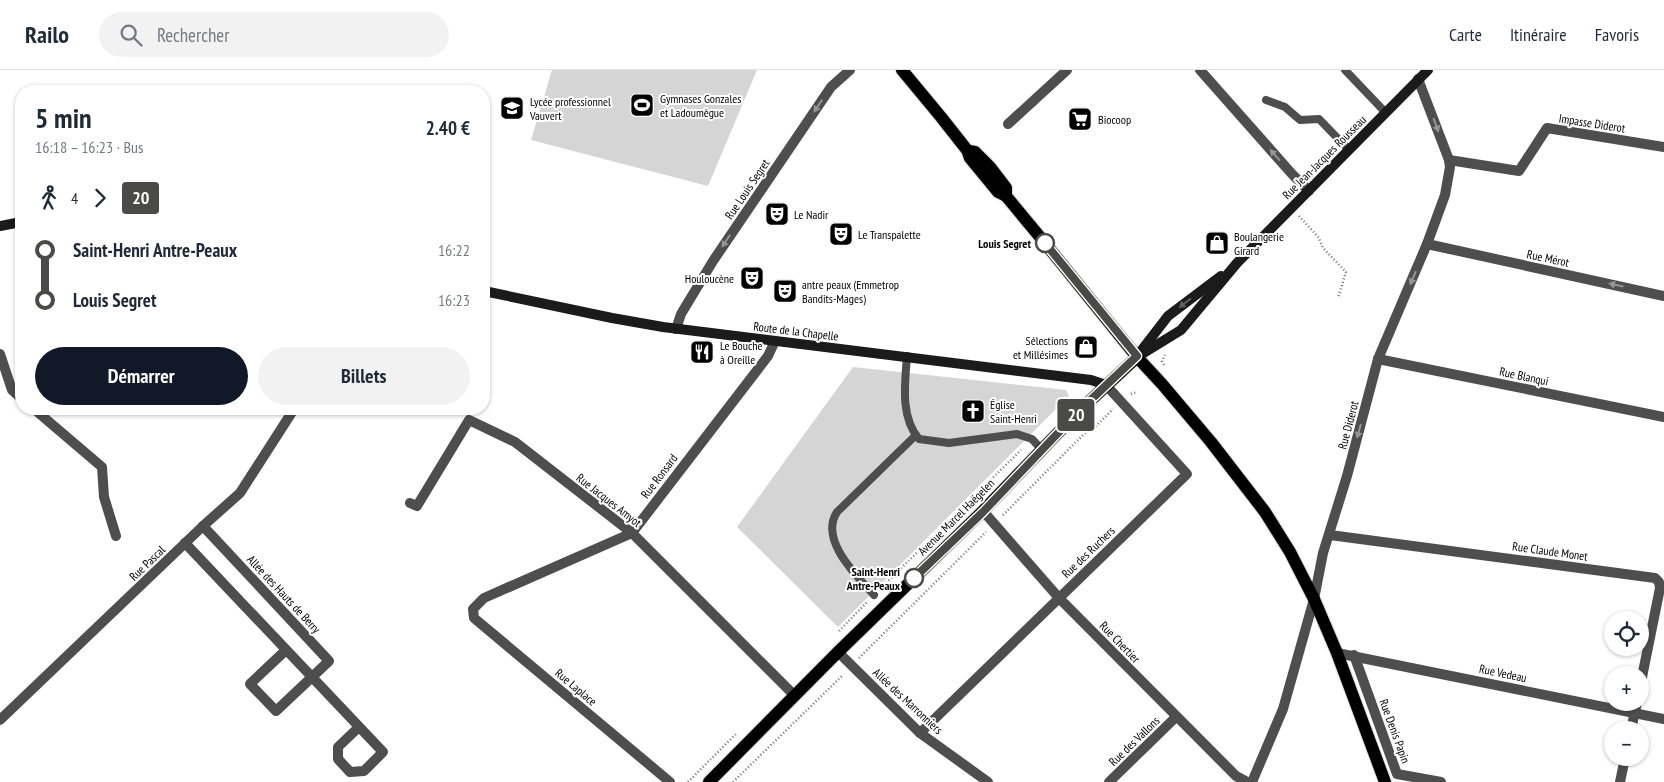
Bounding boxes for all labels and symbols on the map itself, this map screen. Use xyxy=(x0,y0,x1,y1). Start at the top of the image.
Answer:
place label: Gymnases Gonzales et Ladoumègue xyxy=(660,91,741,120)
sports icon: Gymnases Gonzales et Ladoumègue xyxy=(629,92,655,118)
place label: Lycée professionnel Vauvert xyxy=(529,94,611,123)
school or university icon: Lycée professionnel Vauvert xyxy=(499,95,525,121)
one-way arrow xyxy=(813,100,823,113)
supermarket icon: Biocoop xyxy=(1067,106,1093,132)
street label: Impasse Diderot xyxy=(1558,110,1627,136)
place label: Biocoop xyxy=(1098,112,1131,127)
street label: Rue Jean-Jacques Rousseau xyxy=(1279,112,1369,202)
one-way arrow xyxy=(1433,117,1440,132)
one-way arrow xyxy=(1270,149,1281,162)
street label: Rue Louis Segret xyxy=(721,156,773,222)
theatre icon: Le Nadir xyxy=(764,201,790,227)
place label: Le Nadir xyxy=(794,207,829,222)
theatre icon: Le Transpalette xyxy=(828,221,854,247)
place label: Le Transpalette xyxy=(858,227,921,242)
place label: Boulangerie Girard xyxy=(1234,229,1284,258)
shop icon: Boulangerie Girard xyxy=(1204,230,1230,256)
marker: Louis Segret xyxy=(1035,233,1055,253)
one-way arrow xyxy=(721,234,731,248)
place label: Louis Segret xyxy=(978,236,1031,251)
street label: Rue Mérot xyxy=(1525,246,1571,270)
theatre icon: Houloucène xyxy=(739,265,765,291)
place label: Houloucène xyxy=(685,271,734,286)
one-way arrow xyxy=(1409,271,1417,286)
place label: antre peaux (Emmetrop Bandits-Mages) xyxy=(802,277,899,306)
theatre icon: antre peaux (Emmetrop Bandits-Mages) xyxy=(772,278,798,304)
one-way arrow xyxy=(1608,281,1624,289)
one-way arrow xyxy=(1178,298,1192,308)
street label: Route de la Chapelle xyxy=(753,318,839,344)
place label: Sélections et Millésimes xyxy=(1013,333,1068,362)
shop icon: Sélections et Millésimes xyxy=(1073,334,1099,360)
place label: Le Bouche à Oreille xyxy=(720,338,763,367)
restaurant icon: Le Bouche à Oreille xyxy=(689,339,715,365)
street label: Rue Blanqui xyxy=(1498,363,1550,389)
place label: Église Saint-Henri xyxy=(990,397,1037,426)
church icon: Église Saint-Henri xyxy=(960,398,986,424)
line badge: 20 xyxy=(1054,399,1098,431)
street label: Rue Diderot xyxy=(1334,399,1362,451)
one-way arrow xyxy=(1355,424,1363,439)
street label: Rue Ronsard xyxy=(637,451,681,501)
street label: Rue Jacques Amyot xyxy=(574,470,645,530)
street label: Avenue Marcel Haëgelen xyxy=(915,476,997,558)
street label: Rue des Ruchers xyxy=(1058,523,1118,581)
street label: Rue Claude Monet xyxy=(1511,538,1589,564)
street label: Rue Pascal xyxy=(126,542,168,584)
street label: Allée des Hauts de Berry xyxy=(244,552,324,636)
place label: Saint-Henri Antre-Peaux xyxy=(846,564,901,593)
marker: Saint-Henri Antre-Peaux xyxy=(904,568,924,588)
street label: Rue Chertier xyxy=(1097,618,1144,666)
street label: Rue Vedeau xyxy=(1478,661,1528,685)
street label: Rue Laplace xyxy=(552,665,600,709)
street label: Allée des Marronniers xyxy=(870,665,946,737)
street label: Rue Denis Papin xyxy=(1376,697,1414,765)
street label: Rue des Vallons xyxy=(1105,713,1163,769)

